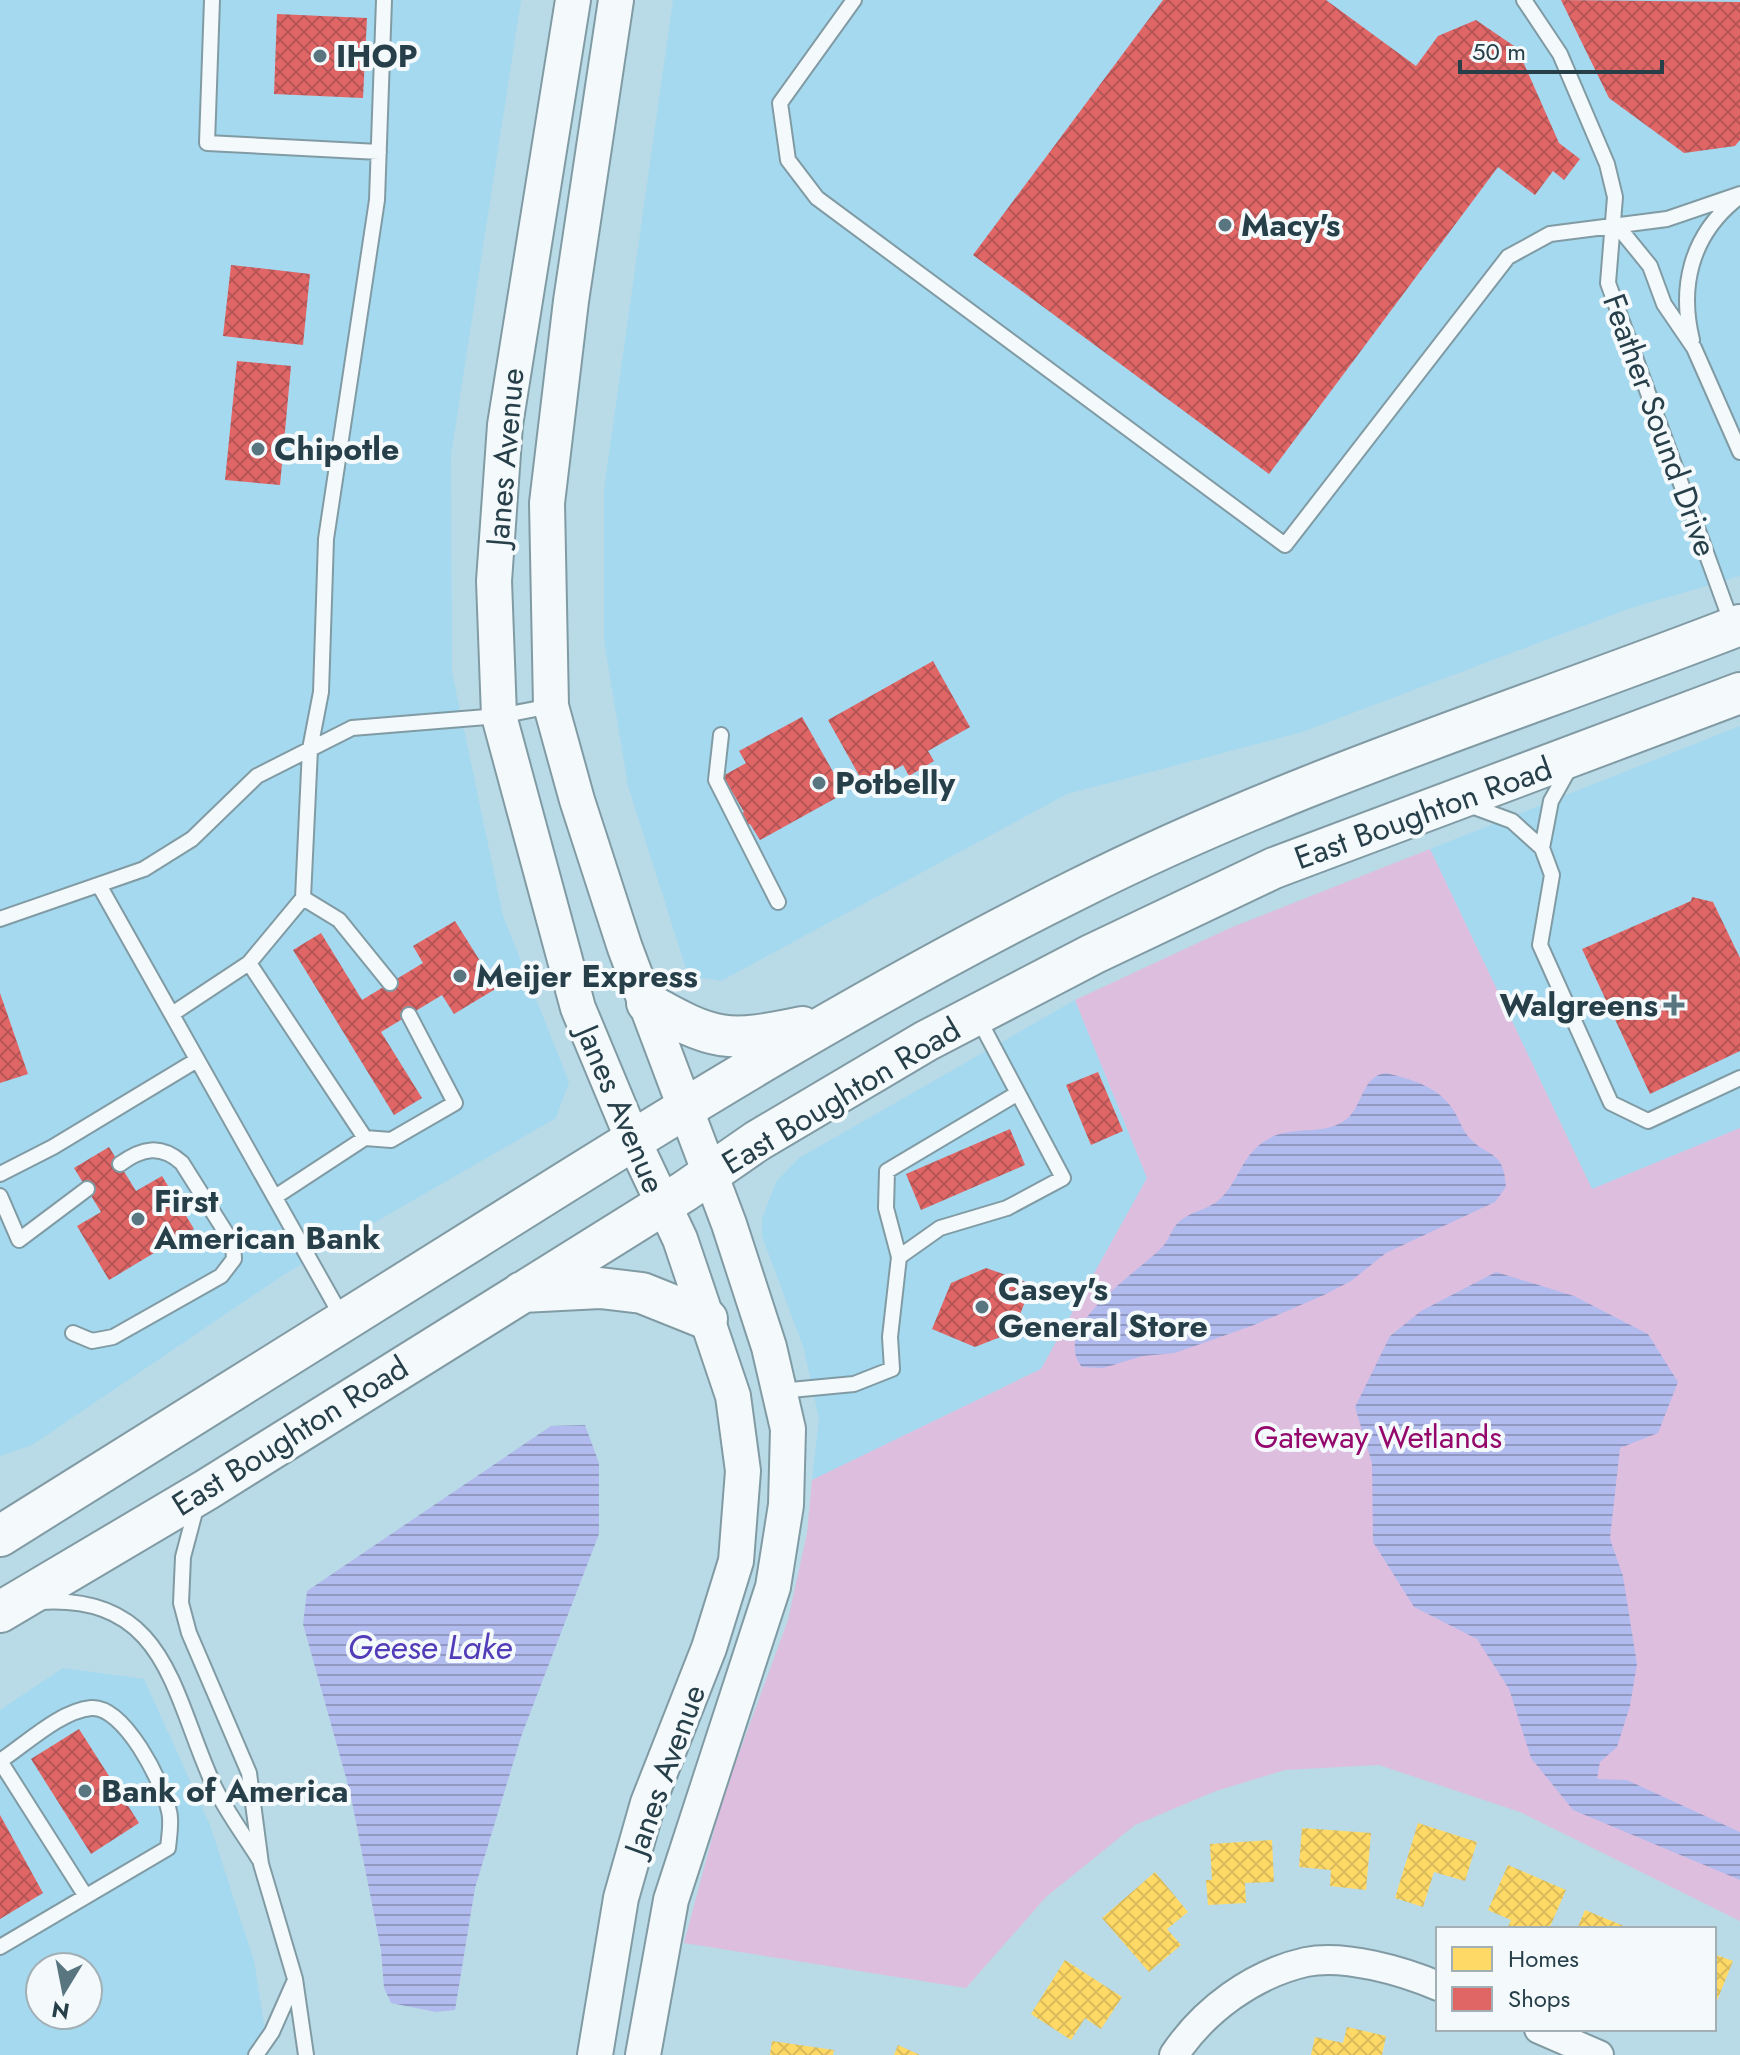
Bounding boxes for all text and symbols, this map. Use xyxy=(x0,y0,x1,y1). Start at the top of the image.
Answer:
scale bar xyxy=(1460,24,1662,74)
place label: IHOP xyxy=(336,33,418,79)
text: 50 m xyxy=(1472,34,1526,69)
marker: IHOP xyxy=(311,47,329,65)
place label: Macy's xyxy=(1241,202,1340,248)
marker: Macy's xyxy=(1216,216,1234,234)
street label: Feather Sound Drive xyxy=(1591,287,1729,563)
street label: Janes Avenue xyxy=(474,366,536,552)
place label: Chipotle xyxy=(274,426,399,472)
marker: Chipotle xyxy=(249,440,267,458)
street label: East Boughton Road xyxy=(1288,745,1558,881)
place label: Potbelly xyxy=(835,760,955,806)
marker: Potbelly xyxy=(810,774,828,792)
place label: Meijer Express xyxy=(476,953,698,999)
marker: Meijer Express xyxy=(451,967,469,985)
place label: Walgreens xyxy=(1499,982,1658,1028)
marker: Walgreens xyxy=(1665,996,1683,1014)
street label: East Boughton Road xyxy=(713,1007,969,1185)
street label: Janes Avenue xyxy=(563,1014,677,1200)
place label: First American Bank xyxy=(153,1178,381,1261)
marker: First American Bank xyxy=(129,1210,147,1228)
place label: Casey's General Store xyxy=(998,1266,1208,1349)
marker: Casey's General Store xyxy=(973,1298,991,1316)
street label: East Boughton Road xyxy=(163,1345,417,1527)
park label: Gateway Wetlands xyxy=(1254,1414,1502,1460)
water label: Geese Lake xyxy=(348,1623,512,1672)
street label: Janes Avenue xyxy=(611,1678,717,1866)
place label: Bank of America xyxy=(101,1768,349,1814)
marker: Bank of America xyxy=(76,1782,94,1800)
legend xyxy=(1436,1927,1716,2031)
text: Homes xyxy=(1508,1941,1579,1976)
north arrow xyxy=(24,1951,104,2031)
text: Shops xyxy=(1508,1981,1570,2016)
text: N xyxy=(49,1993,72,2028)

